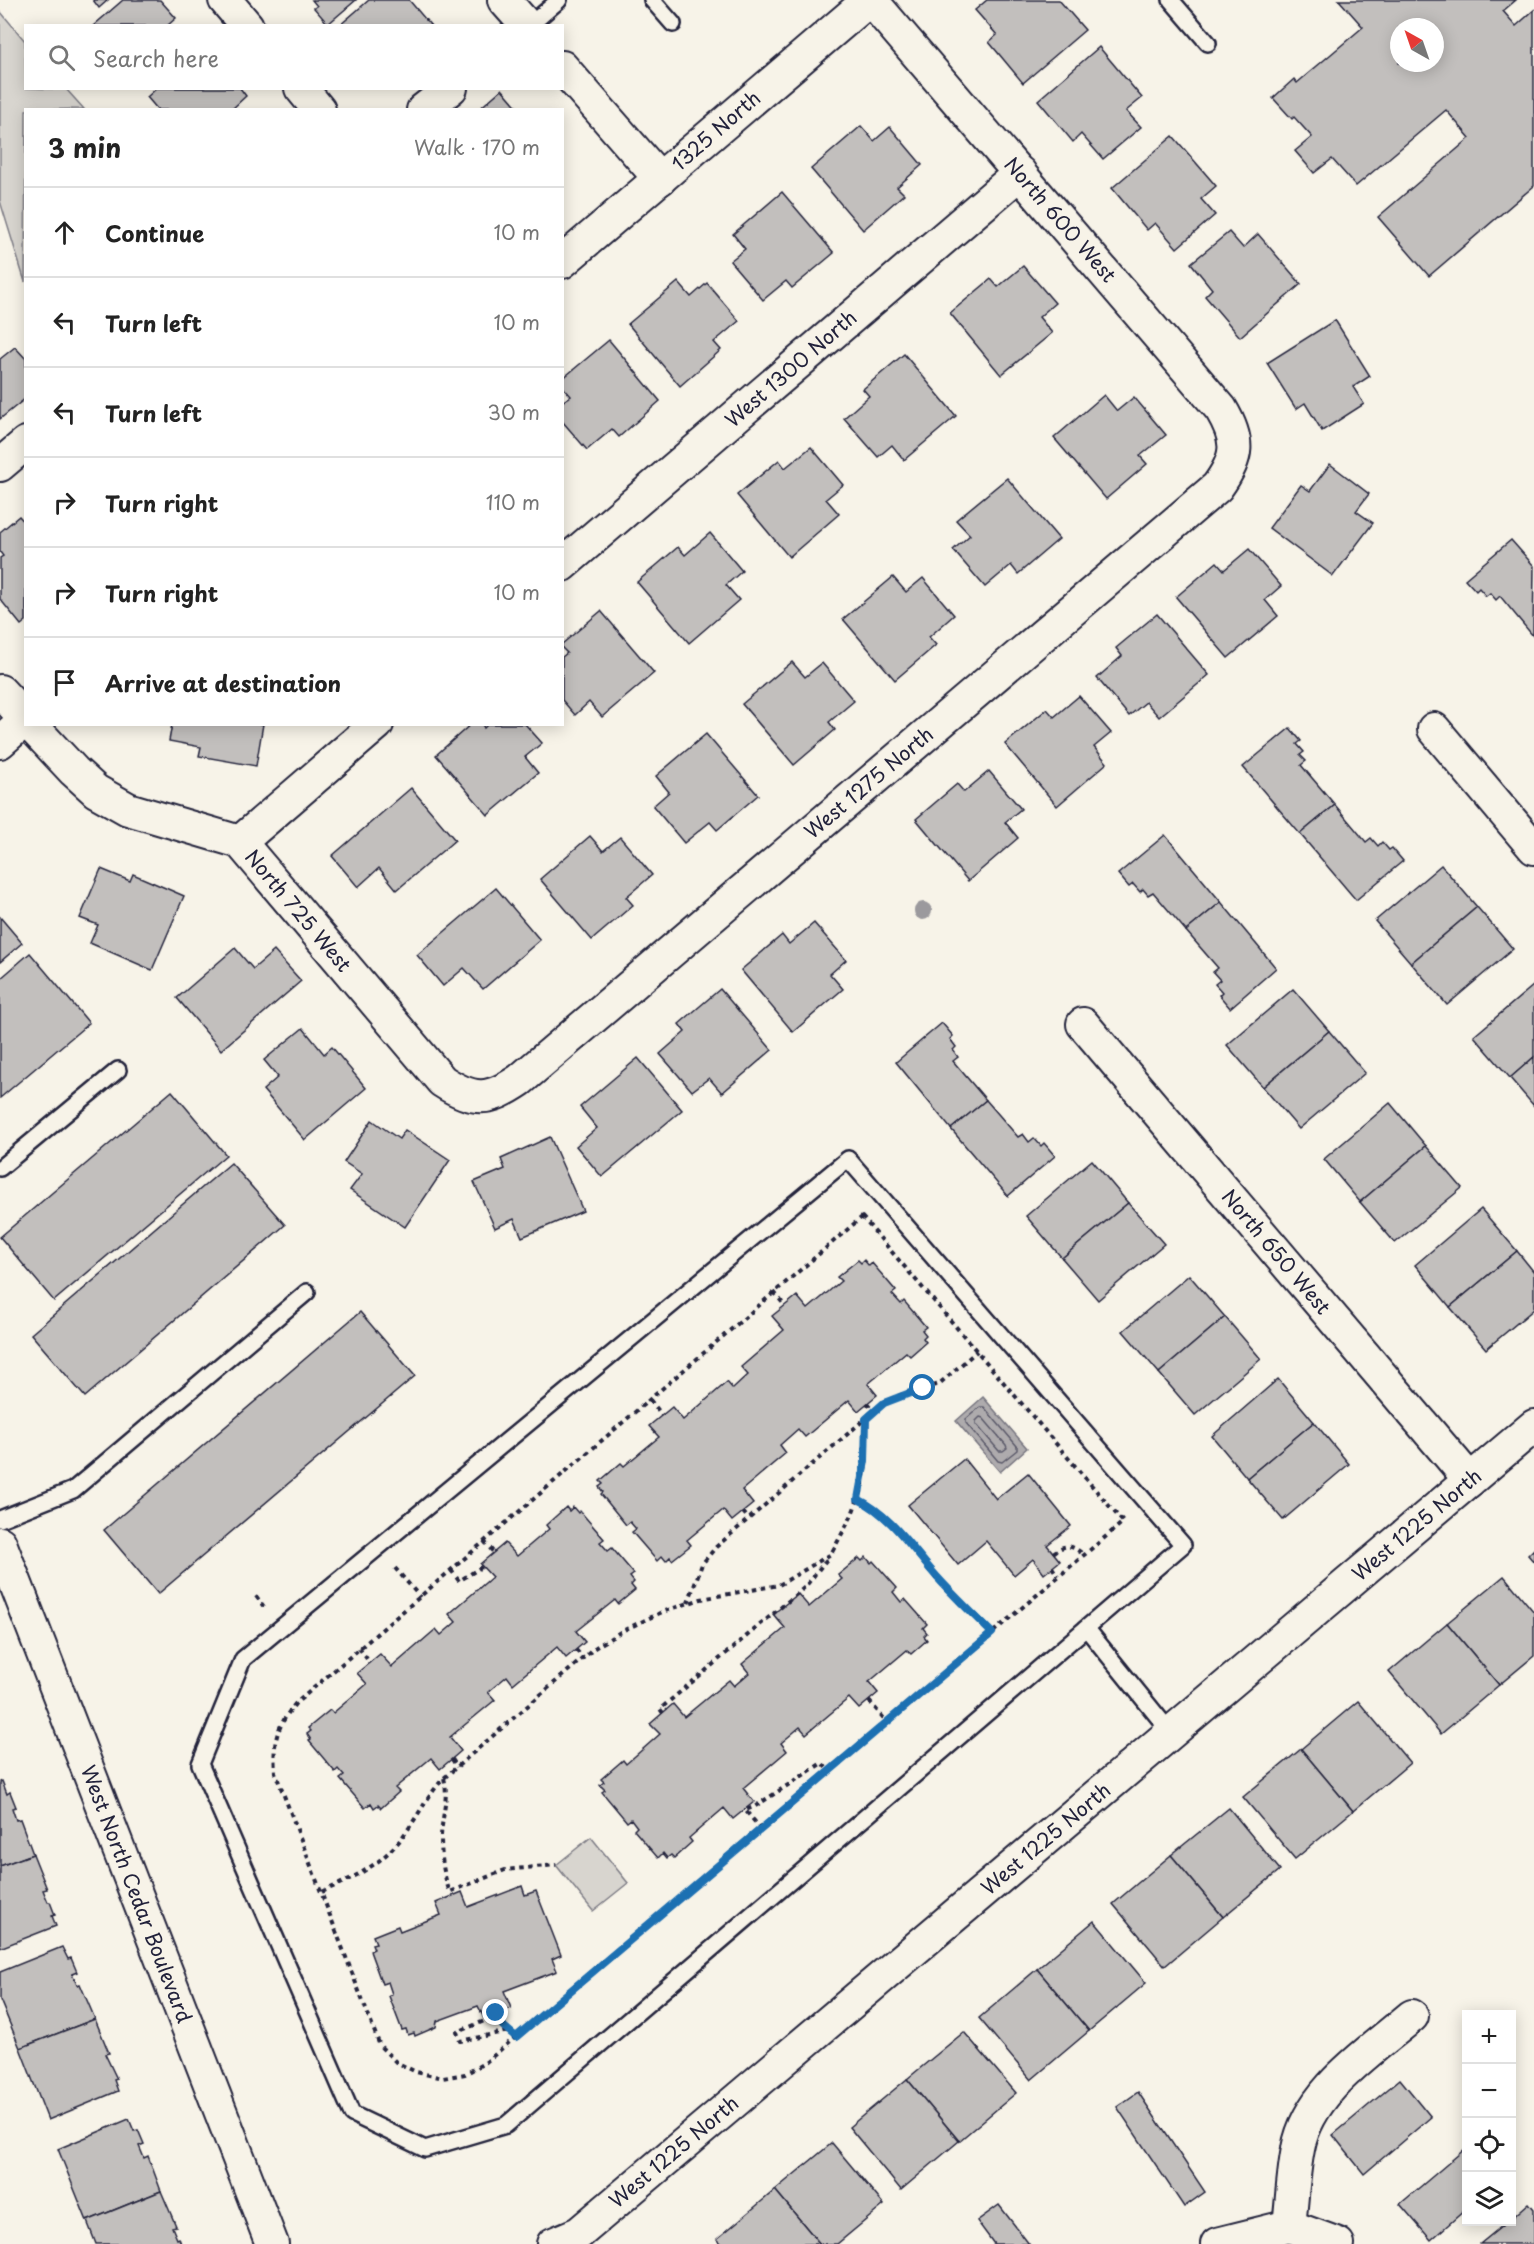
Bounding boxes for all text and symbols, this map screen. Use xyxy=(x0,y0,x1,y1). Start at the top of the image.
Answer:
north arrow xyxy=(1390,18,1444,72)
search box xyxy=(24,24,564,90)
icon: search xyxy=(45,41,78,74)
text: Search here xyxy=(93,41,219,74)
street label: 1325 North xyxy=(664,83,767,178)
text: 3 min xyxy=(48,128,121,167)
text: Walk · 170 m xyxy=(414,132,540,162)
street label: North 600 West xyxy=(998,150,1124,289)
icon: ahead xyxy=(48,216,81,249)
text: Continue xyxy=(105,216,204,249)
text: 10 m xyxy=(493,217,540,247)
street label: West 1300 North xyxy=(718,303,863,434)
icon: left xyxy=(48,306,81,339)
text: Turn left xyxy=(105,306,202,339)
text: 10 m xyxy=(493,307,540,337)
icon: left xyxy=(48,396,81,429)
text: Turn left xyxy=(105,396,202,429)
text: 30 m xyxy=(487,397,540,427)
icon: right xyxy=(48,486,81,519)
text: Turn right xyxy=(105,486,218,519)
text: 110 m xyxy=(486,487,540,517)
icon: right xyxy=(48,576,81,609)
text: Turn right xyxy=(105,576,218,609)
text: 10 m xyxy=(493,577,540,607)
icon: arrive xyxy=(48,666,81,699)
text: Arrive at destination xyxy=(105,666,341,699)
street label: West 1275 North xyxy=(797,719,940,845)
street label: North 725 West xyxy=(238,843,359,978)
street label: North 650 West xyxy=(1215,1182,1338,1321)
route start xyxy=(909,1374,935,1400)
street label: West 1225 North xyxy=(1345,1461,1488,1588)
street label: West North Cedar Boulevard xyxy=(74,1760,200,2027)
street label: West 1225 North xyxy=(974,1775,1117,1902)
route end xyxy=(482,1999,508,2025)
map controls xyxy=(1462,2010,1516,2226)
button: + xyxy=(1462,2010,1516,2064)
button: − xyxy=(1462,2064,1516,2118)
street label: West 1225 North xyxy=(602,2088,745,2215)
button: locate xyxy=(1462,2118,1516,2172)
button: layers xyxy=(1462,2172,1516,2226)

